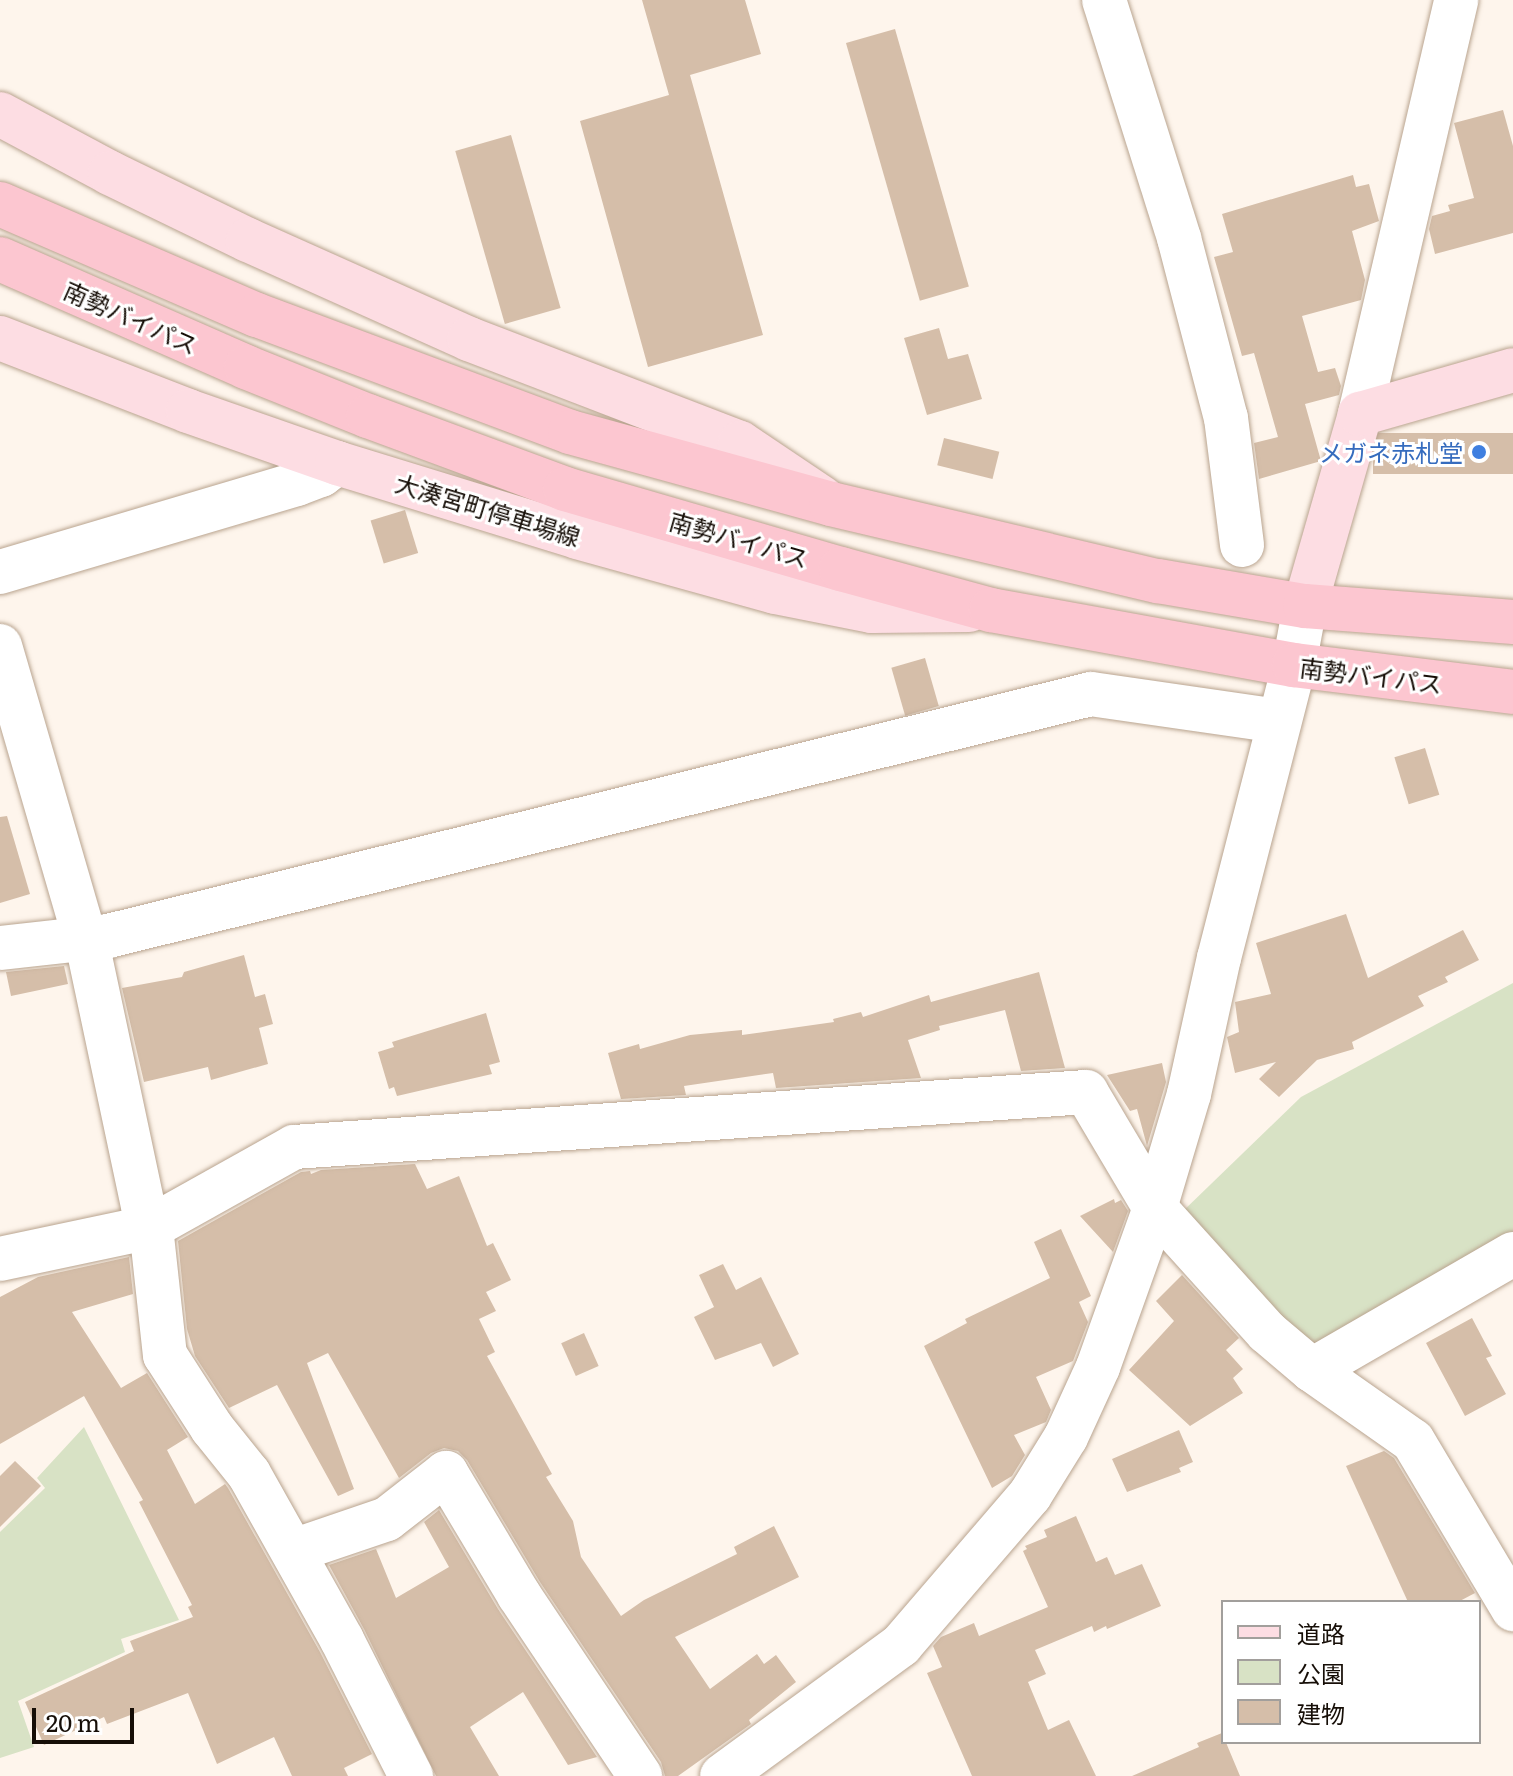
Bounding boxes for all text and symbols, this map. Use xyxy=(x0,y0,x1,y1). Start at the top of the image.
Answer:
street label: 南勢バイパス xyxy=(59,275,203,359)
place label: メガネ赤札堂 xyxy=(1319,438,1463,466)
marker: メガネ赤札堂 xyxy=(1470,443,1488,461)
street label: 大湊宮町停車場線 xyxy=(392,467,584,551)
street label: 南勢バイパス xyxy=(666,505,812,573)
street label: 南勢バイパス xyxy=(1298,652,1444,698)
legend xyxy=(1221,1600,1481,1744)
text: 道路 xyxy=(1297,1615,1345,1650)
text: 公園 xyxy=(1297,1655,1345,1690)
scale bar xyxy=(36,1692,138,1742)
text: 建物 xyxy=(1297,1695,1345,1730)
text: 20 m xyxy=(46,1704,100,1739)

